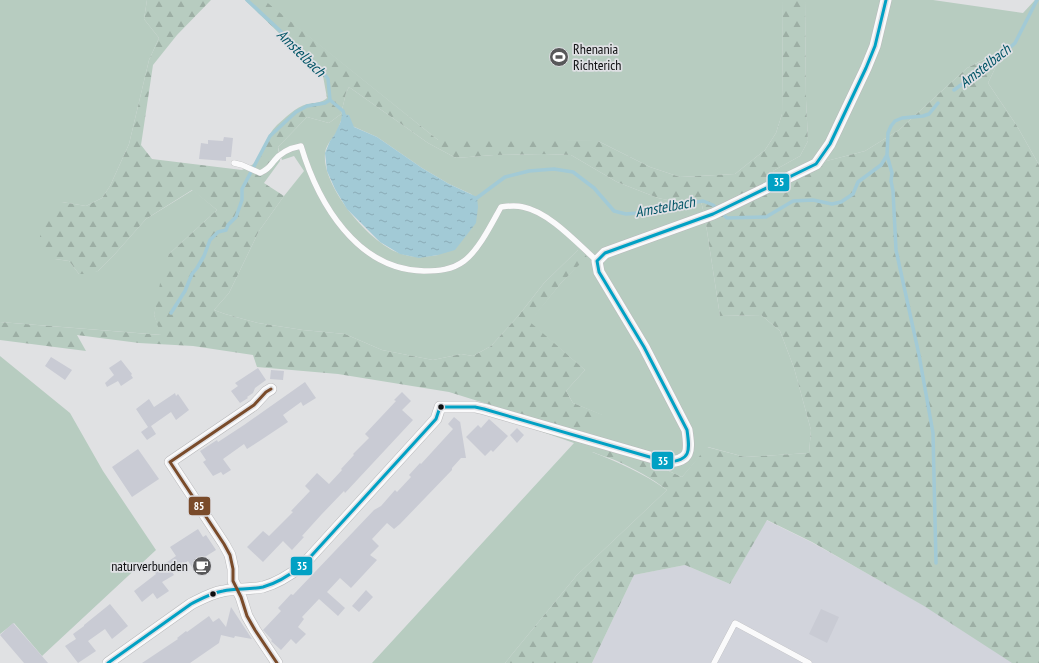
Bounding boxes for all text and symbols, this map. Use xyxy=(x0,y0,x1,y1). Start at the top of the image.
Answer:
water label: Amstelbach xyxy=(273,25,331,81)
water label: Amstelbach xyxy=(955,39,1015,92)
place label: Rhenania Richterich xyxy=(573,40,621,74)
sports icon: Rhenania Richterich xyxy=(548,46,570,68)
line badge: 35 xyxy=(767,173,790,192)
text: 35 xyxy=(774,175,784,189)
water label: Amstelbach xyxy=(634,192,698,221)
unlabelled marker xyxy=(436,402,446,412)
line badge: 35 xyxy=(651,451,674,470)
text: 35 xyxy=(658,454,668,468)
line badge: 85 xyxy=(188,496,211,516)
text: 85 xyxy=(194,499,204,513)
cafe icon: naturverbunden xyxy=(191,555,213,577)
line badge: 35 xyxy=(290,556,313,576)
place label: naturverbunden xyxy=(111,557,188,575)
text: 35 xyxy=(297,559,307,573)
unlabelled marker xyxy=(208,589,218,599)

